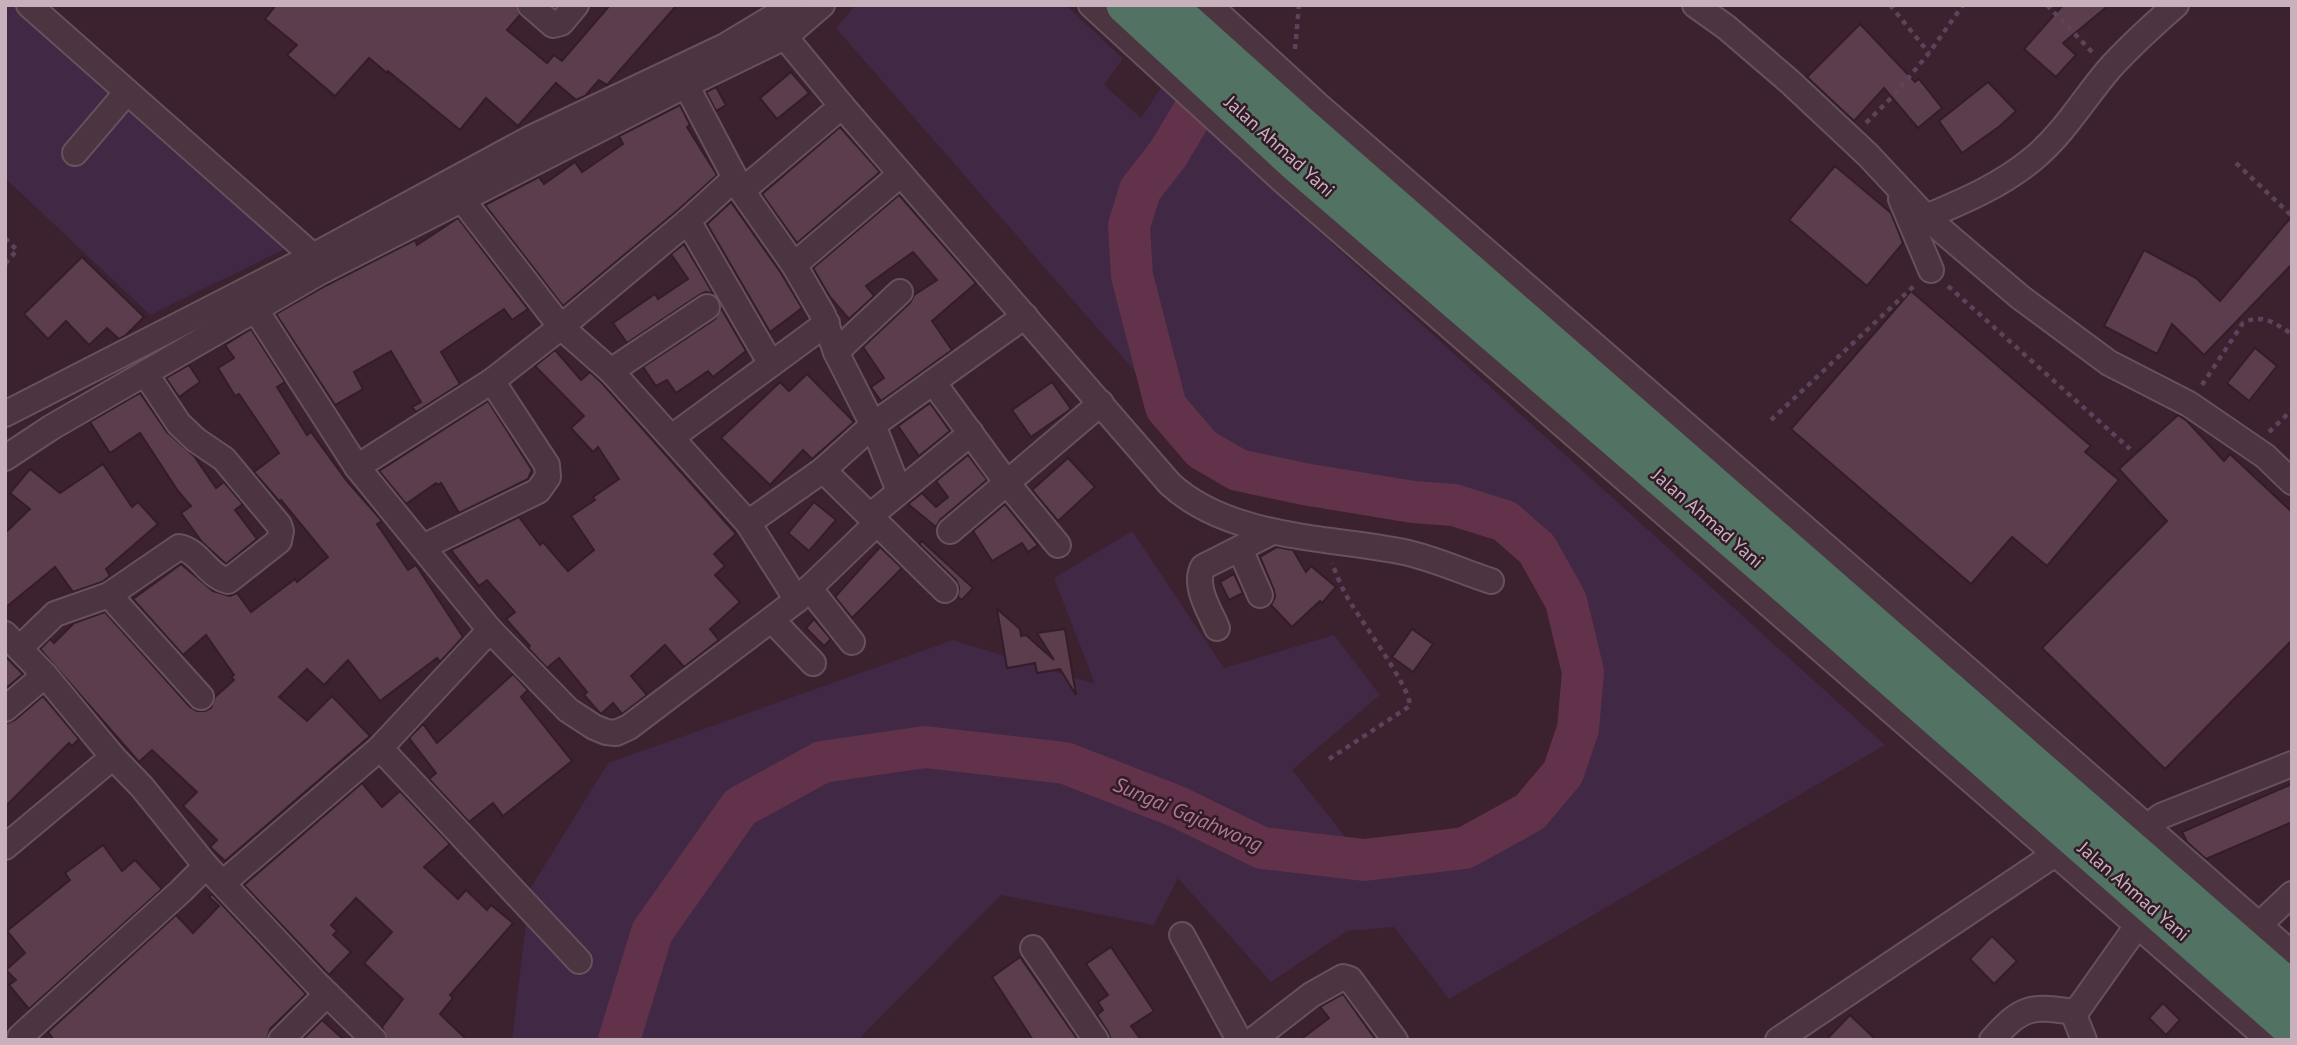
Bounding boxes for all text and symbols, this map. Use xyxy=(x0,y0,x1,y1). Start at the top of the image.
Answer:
street label: Jalan Ahmad Yani xyxy=(1219,90,1340,202)
street label: Jalan Ahmad Yani xyxy=(1647,462,1769,573)
water label: Sungai Gajahwong xyxy=(1109,770,1267,858)
street label: Jalan Ahmad Yani xyxy=(2073,835,2195,946)

